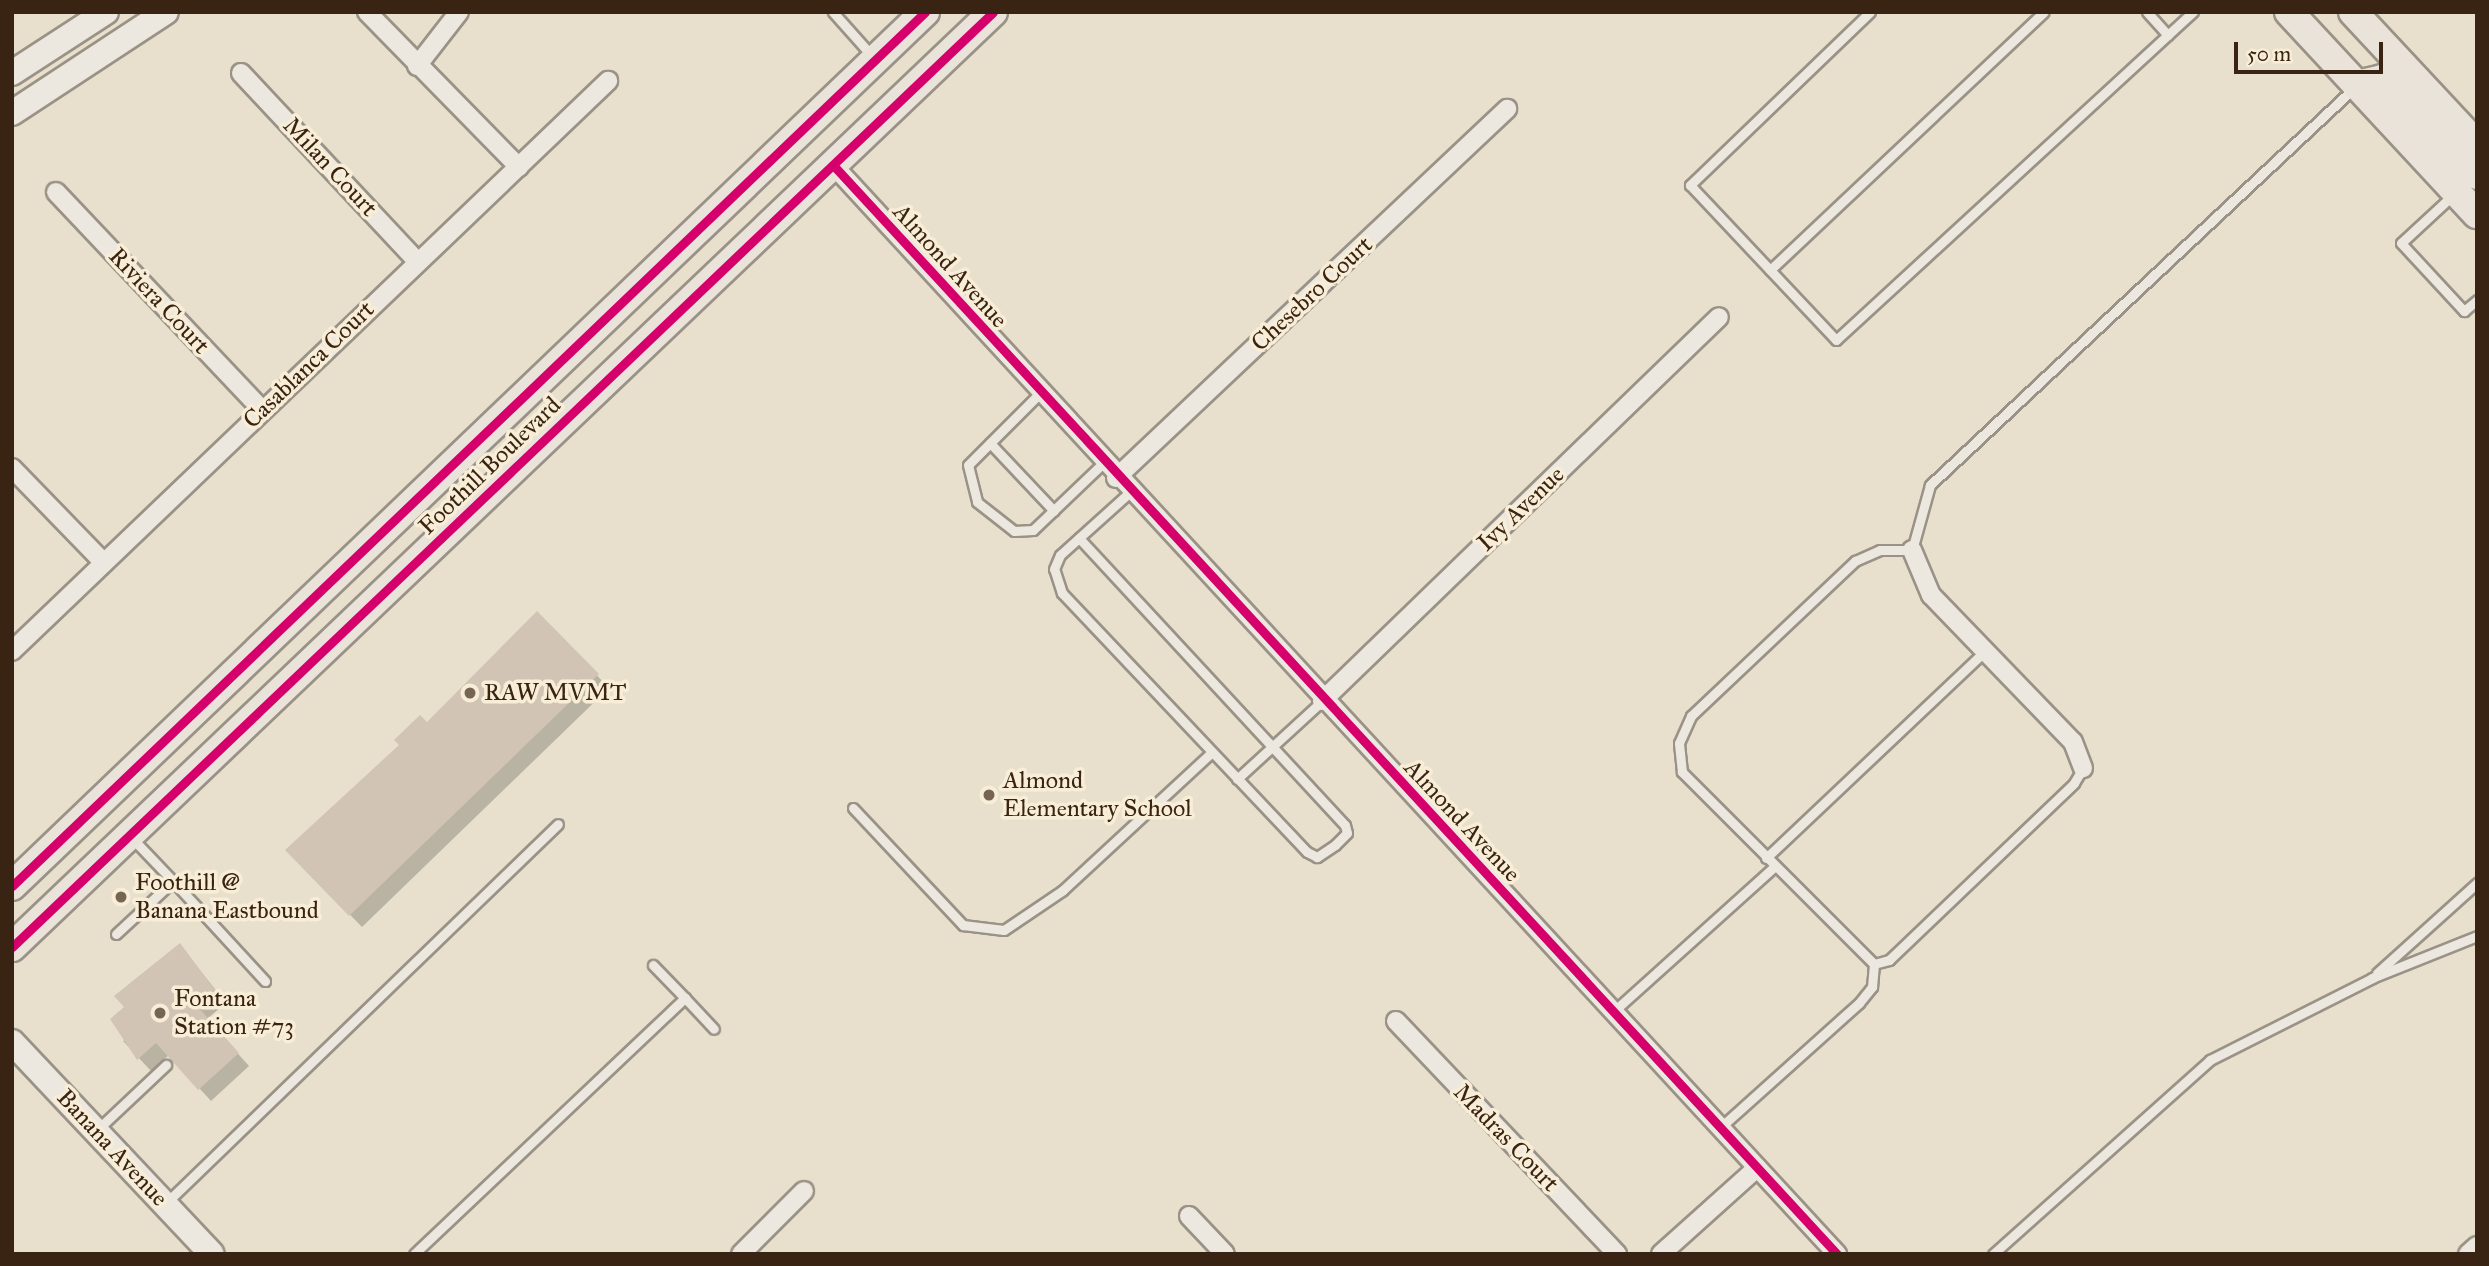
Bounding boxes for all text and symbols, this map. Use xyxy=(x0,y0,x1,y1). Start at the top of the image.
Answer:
scale bar xyxy=(2237,28,2386,72)
text: 50 m xyxy=(2247,41,2291,67)
street label: Milan Court xyxy=(277,111,383,223)
street label: Almond Avenue xyxy=(887,198,1013,334)
street label: Chesebro Court xyxy=(1245,231,1379,357)
street label: Riviera Court xyxy=(103,242,215,360)
street label: Casablanca Court xyxy=(238,295,380,435)
street label: Foothill Boulevard xyxy=(413,391,567,541)
street label: Ivy Avenue xyxy=(1472,461,1570,557)
place label: RAW MVMT xyxy=(484,679,626,707)
marker: RAW MVMT xyxy=(462,685,478,701)
street label: Almond Avenue xyxy=(1398,754,1526,888)
place label: Almond Elementary School xyxy=(1003,767,1192,823)
marker: Almond Elementary School xyxy=(981,787,997,803)
place label: Foothill @ Banana Eastbound xyxy=(135,869,319,925)
marker: Foothill @ Banana Eastbound xyxy=(113,889,129,905)
place label: Fontana Station #73 xyxy=(174,985,294,1041)
marker: Fontana Station #73 xyxy=(152,1005,168,1021)
street label: Madras Court xyxy=(1447,1078,1565,1198)
street label: Banana Avenue xyxy=(50,1084,174,1212)

